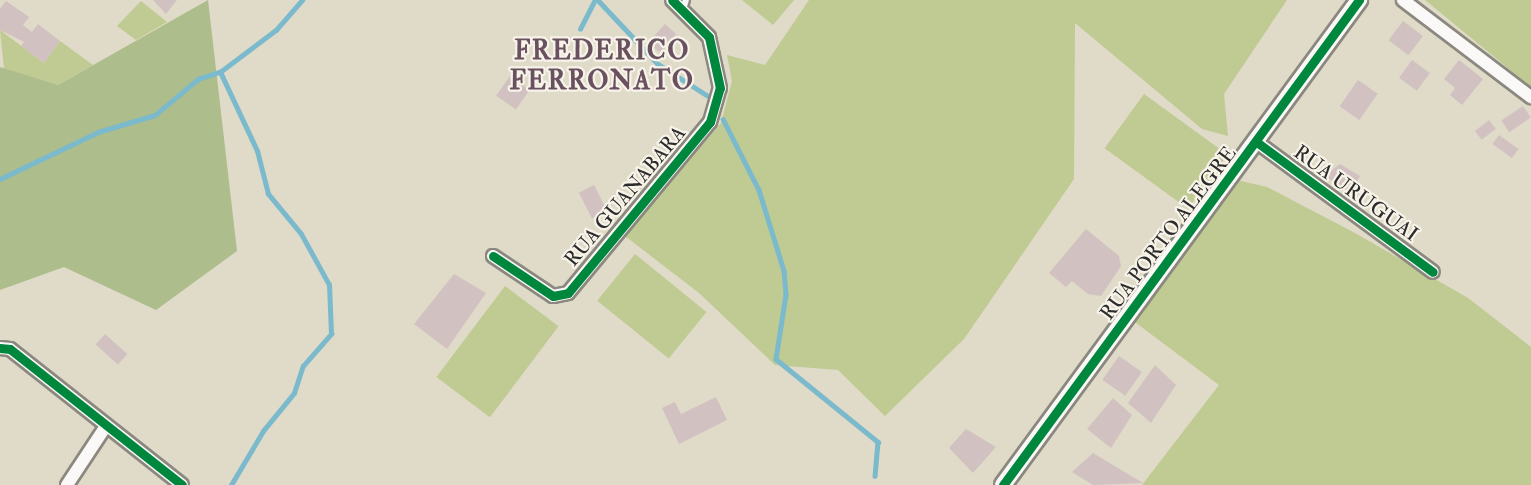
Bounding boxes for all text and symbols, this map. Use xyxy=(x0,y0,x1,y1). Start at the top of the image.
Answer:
district label: FREDERICO FERRONATO xyxy=(510,36,694,98)
street label: RUA GUANABARA xyxy=(559,121,691,271)
street label: RUA URUGUAI xyxy=(1289,140,1423,246)
street label: RUA PORTO ALEGRE xyxy=(1095,142,1241,324)

